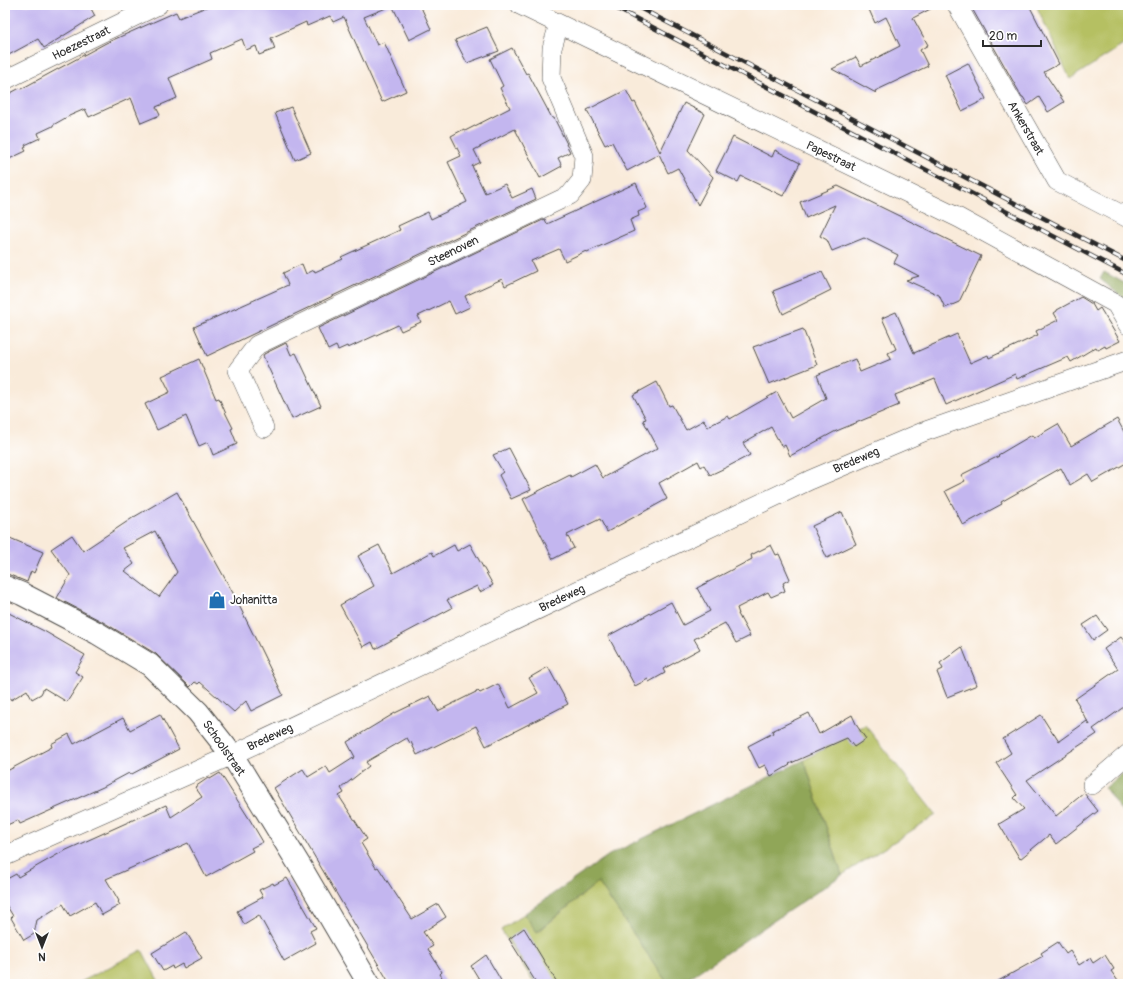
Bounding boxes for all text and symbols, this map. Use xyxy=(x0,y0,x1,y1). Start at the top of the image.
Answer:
scale bar xyxy=(983,22,1041,48)
street label: Hoezestraat xyxy=(50,23,113,64)
text: 20 m xyxy=(989,29,1018,44)
street label: Ankerstraat xyxy=(1004,99,1047,158)
street label: Papestraat xyxy=(803,138,858,175)
street label: Steenoven xyxy=(425,233,481,270)
street label: Bredeweg xyxy=(831,444,882,477)
street label: Bredeweg xyxy=(537,581,587,616)
shop icon: Johanitta xyxy=(207,590,227,610)
place label: Johanitta xyxy=(230,593,278,608)
street label: Schoolstraat xyxy=(199,718,248,779)
street label: Bredeweg xyxy=(245,720,295,755)
north arrow xyxy=(22,927,62,967)
text: N xyxy=(38,950,46,963)

